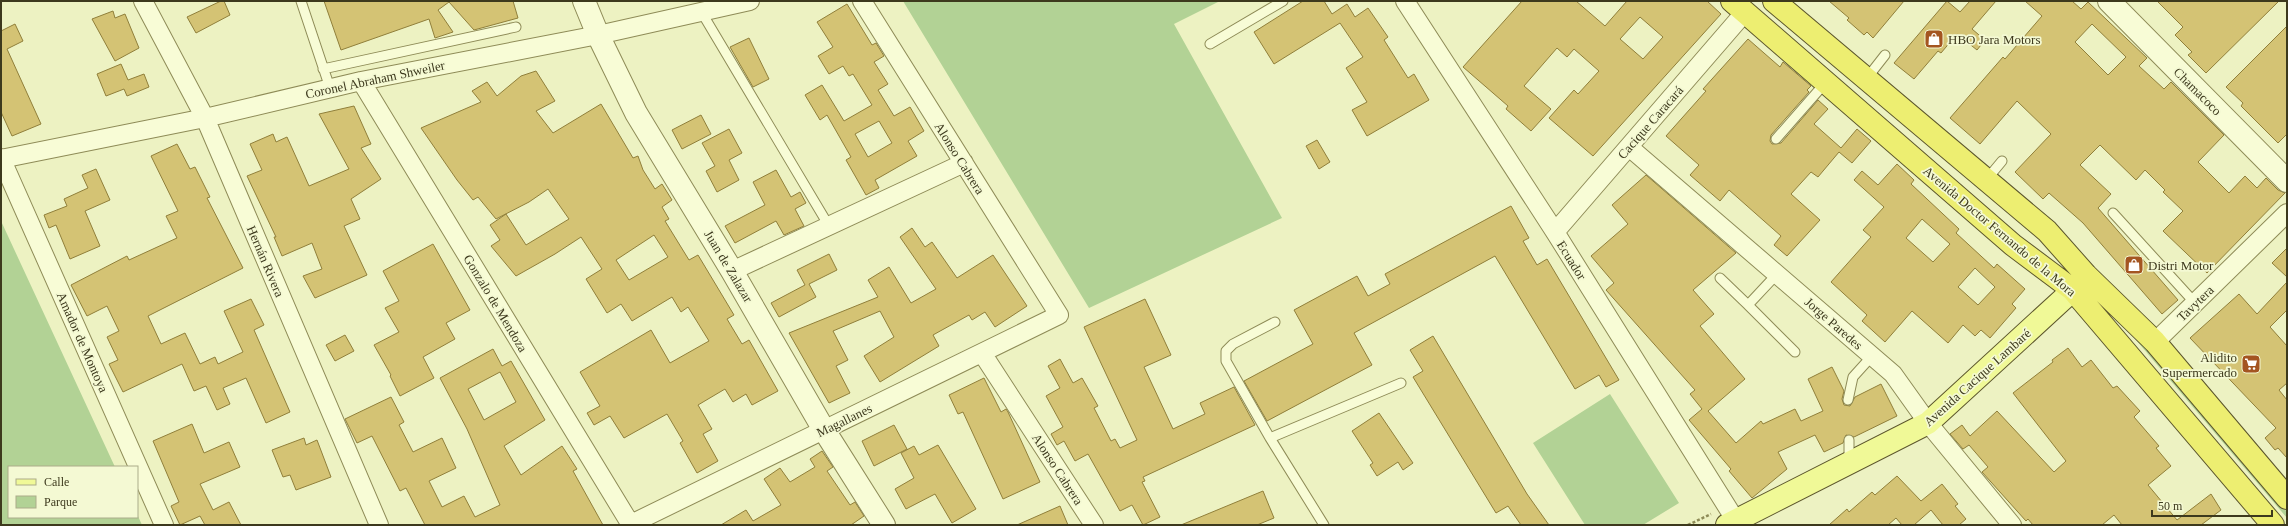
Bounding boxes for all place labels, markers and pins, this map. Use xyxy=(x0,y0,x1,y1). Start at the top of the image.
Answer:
shop icon: HBO Jara Motors xyxy=(1923,28,1945,50)
place label: HBO Jara Motors xyxy=(1948,32,2040,47)
shop icon: Distri Motor xyxy=(2123,254,2145,276)
place label: Distri Motor xyxy=(2148,258,2214,273)
place label: Alidito Supermercado xyxy=(2162,350,2237,380)
supermarket icon: Alidito Supermercado xyxy=(2240,353,2262,375)

